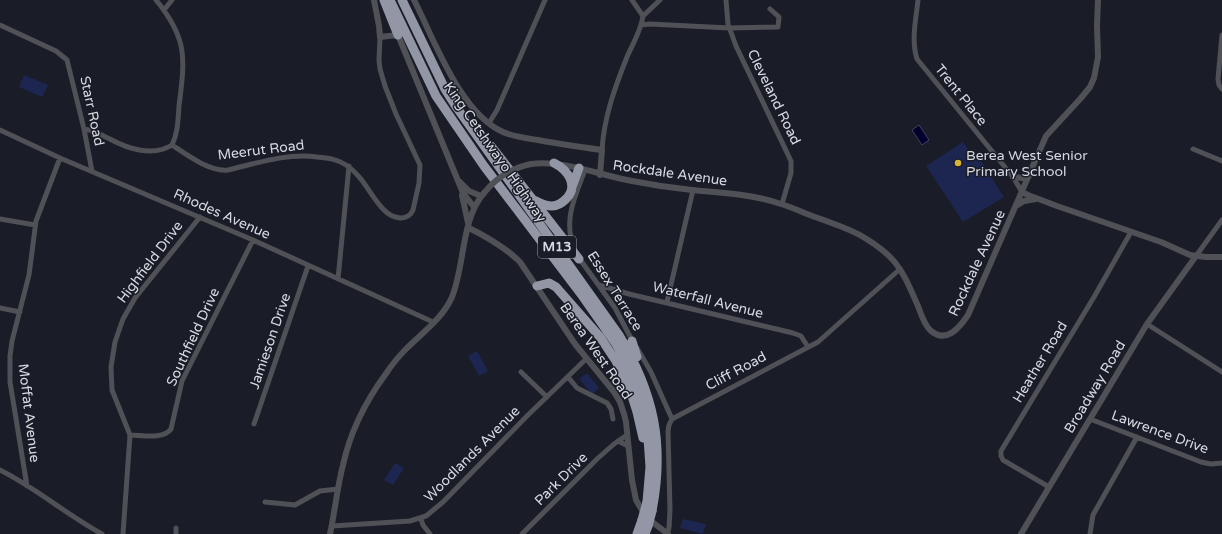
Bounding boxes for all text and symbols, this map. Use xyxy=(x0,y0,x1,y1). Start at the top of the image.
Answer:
street label: Cleveland Road xyxy=(744,47,804,147)
street label: Trent Place xyxy=(931,61,991,129)
street label: Starr Road xyxy=(76,74,108,148)
street label: King Cetshwayo Highway xyxy=(440,79,550,226)
street label: Meerut Road xyxy=(217,136,305,164)
place label: Berea West Senior Primary School xyxy=(966,147,1088,180)
street label: Rockdale Avenue xyxy=(612,157,728,189)
marker: Berea West Senior Primary School xyxy=(953,158,963,168)
street label: Rhodes Avenue xyxy=(171,185,273,243)
street label: Rockdale Avenue xyxy=(945,207,1009,319)
street label: Highfield Drive xyxy=(114,218,186,306)
road number: M13 xyxy=(538,236,576,258)
street label: Essex Terrace xyxy=(584,248,646,334)
street label: Waterfall Avenue xyxy=(651,278,765,322)
street label: Southfield Drive xyxy=(163,285,223,389)
street label: Jamieson Drive xyxy=(246,291,294,391)
street label: Berea West Road xyxy=(556,299,636,403)
street label: Heather Road xyxy=(1009,318,1071,406)
street label: Broadway Road xyxy=(1061,338,1129,436)
street label: Cliff Road xyxy=(703,348,769,394)
street label: Moffat Avenue xyxy=(15,363,43,463)
street label: Woodlands Avenue xyxy=(421,402,524,505)
street label: Lawrence Drive xyxy=(1109,407,1211,457)
street label: Park Drive xyxy=(531,449,591,509)

